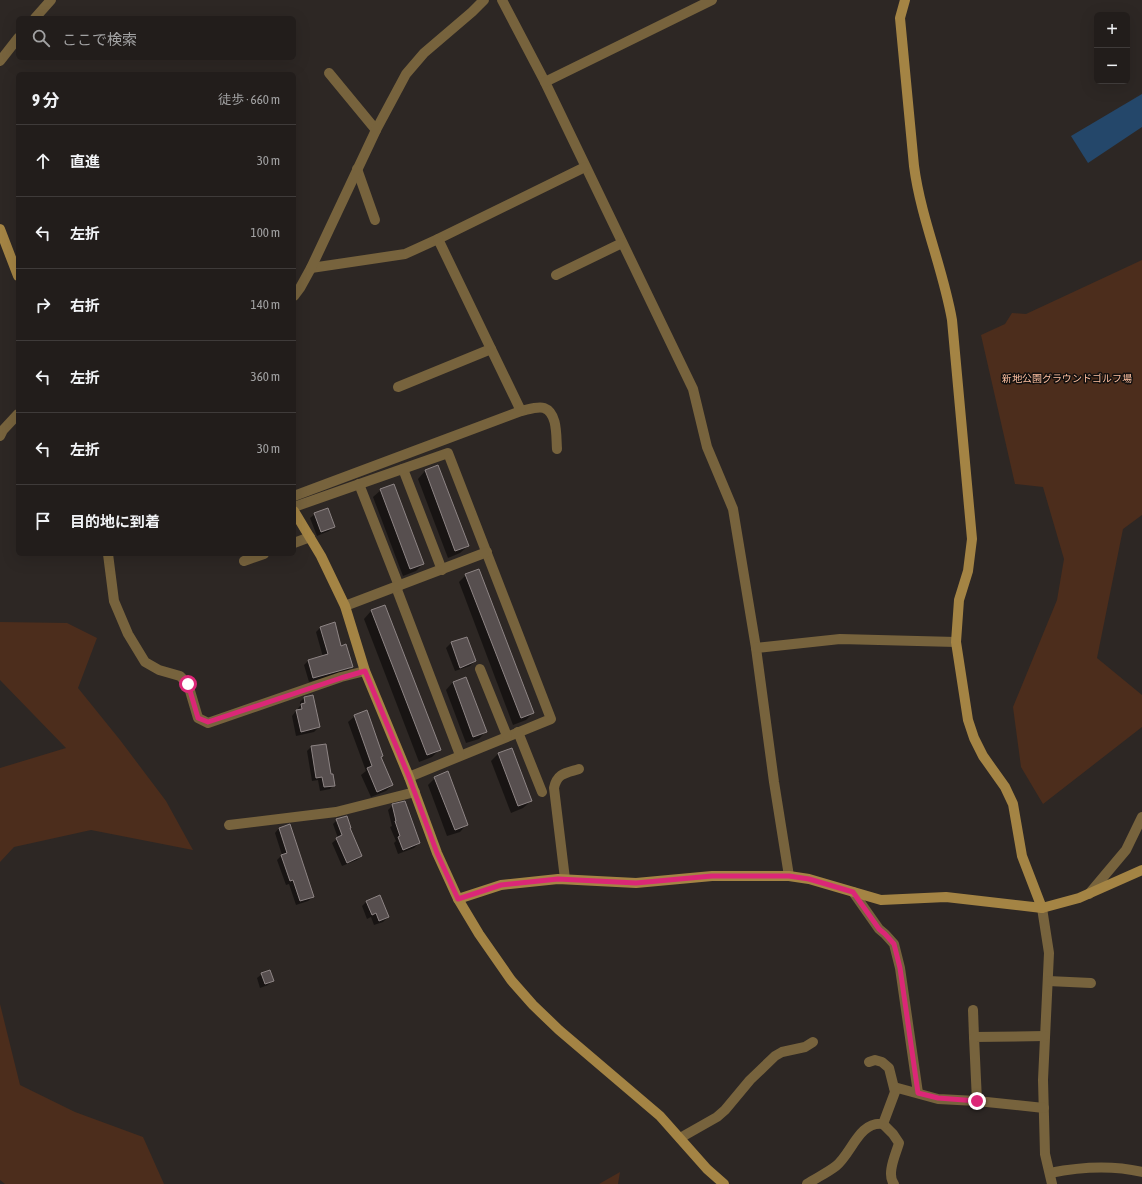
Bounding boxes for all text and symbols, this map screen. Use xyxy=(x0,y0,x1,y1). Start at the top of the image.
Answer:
map controls xyxy=(1094,12,1130,84)
button: + xyxy=(1094,12,1130,48)
search box xyxy=(16,16,296,60)
icon: search xyxy=(30,27,52,49)
text: ここで検索 xyxy=(62,31,137,48)
button: − xyxy=(1094,48,1130,84)
text: 9 分 xyxy=(32,90,59,110)
text: 徒歩 · 660 m xyxy=(218,92,280,107)
icon: ahead xyxy=(32,150,54,172)
text: 直進 xyxy=(70,153,100,170)
text: 30 m xyxy=(257,153,280,168)
icon: left xyxy=(32,222,54,244)
text: 左折 xyxy=(70,225,100,242)
text: 100 m xyxy=(251,225,280,240)
icon: right xyxy=(32,294,54,316)
text: 右折 xyxy=(70,297,100,314)
text: 140 m xyxy=(251,297,280,312)
icon: left xyxy=(32,366,54,388)
text: 左折 xyxy=(70,369,100,386)
text: 360 m xyxy=(251,369,280,384)
park label: 新地公園グラウンドゴルフ場 xyxy=(1002,373,1132,384)
icon: left xyxy=(32,438,54,460)
text: 左折 xyxy=(70,441,100,458)
text: 30 m xyxy=(257,441,280,456)
icon: arrive xyxy=(32,510,54,532)
text: 目的地に到着 xyxy=(70,513,160,530)
route start xyxy=(179,675,197,693)
route end xyxy=(968,1092,986,1110)

